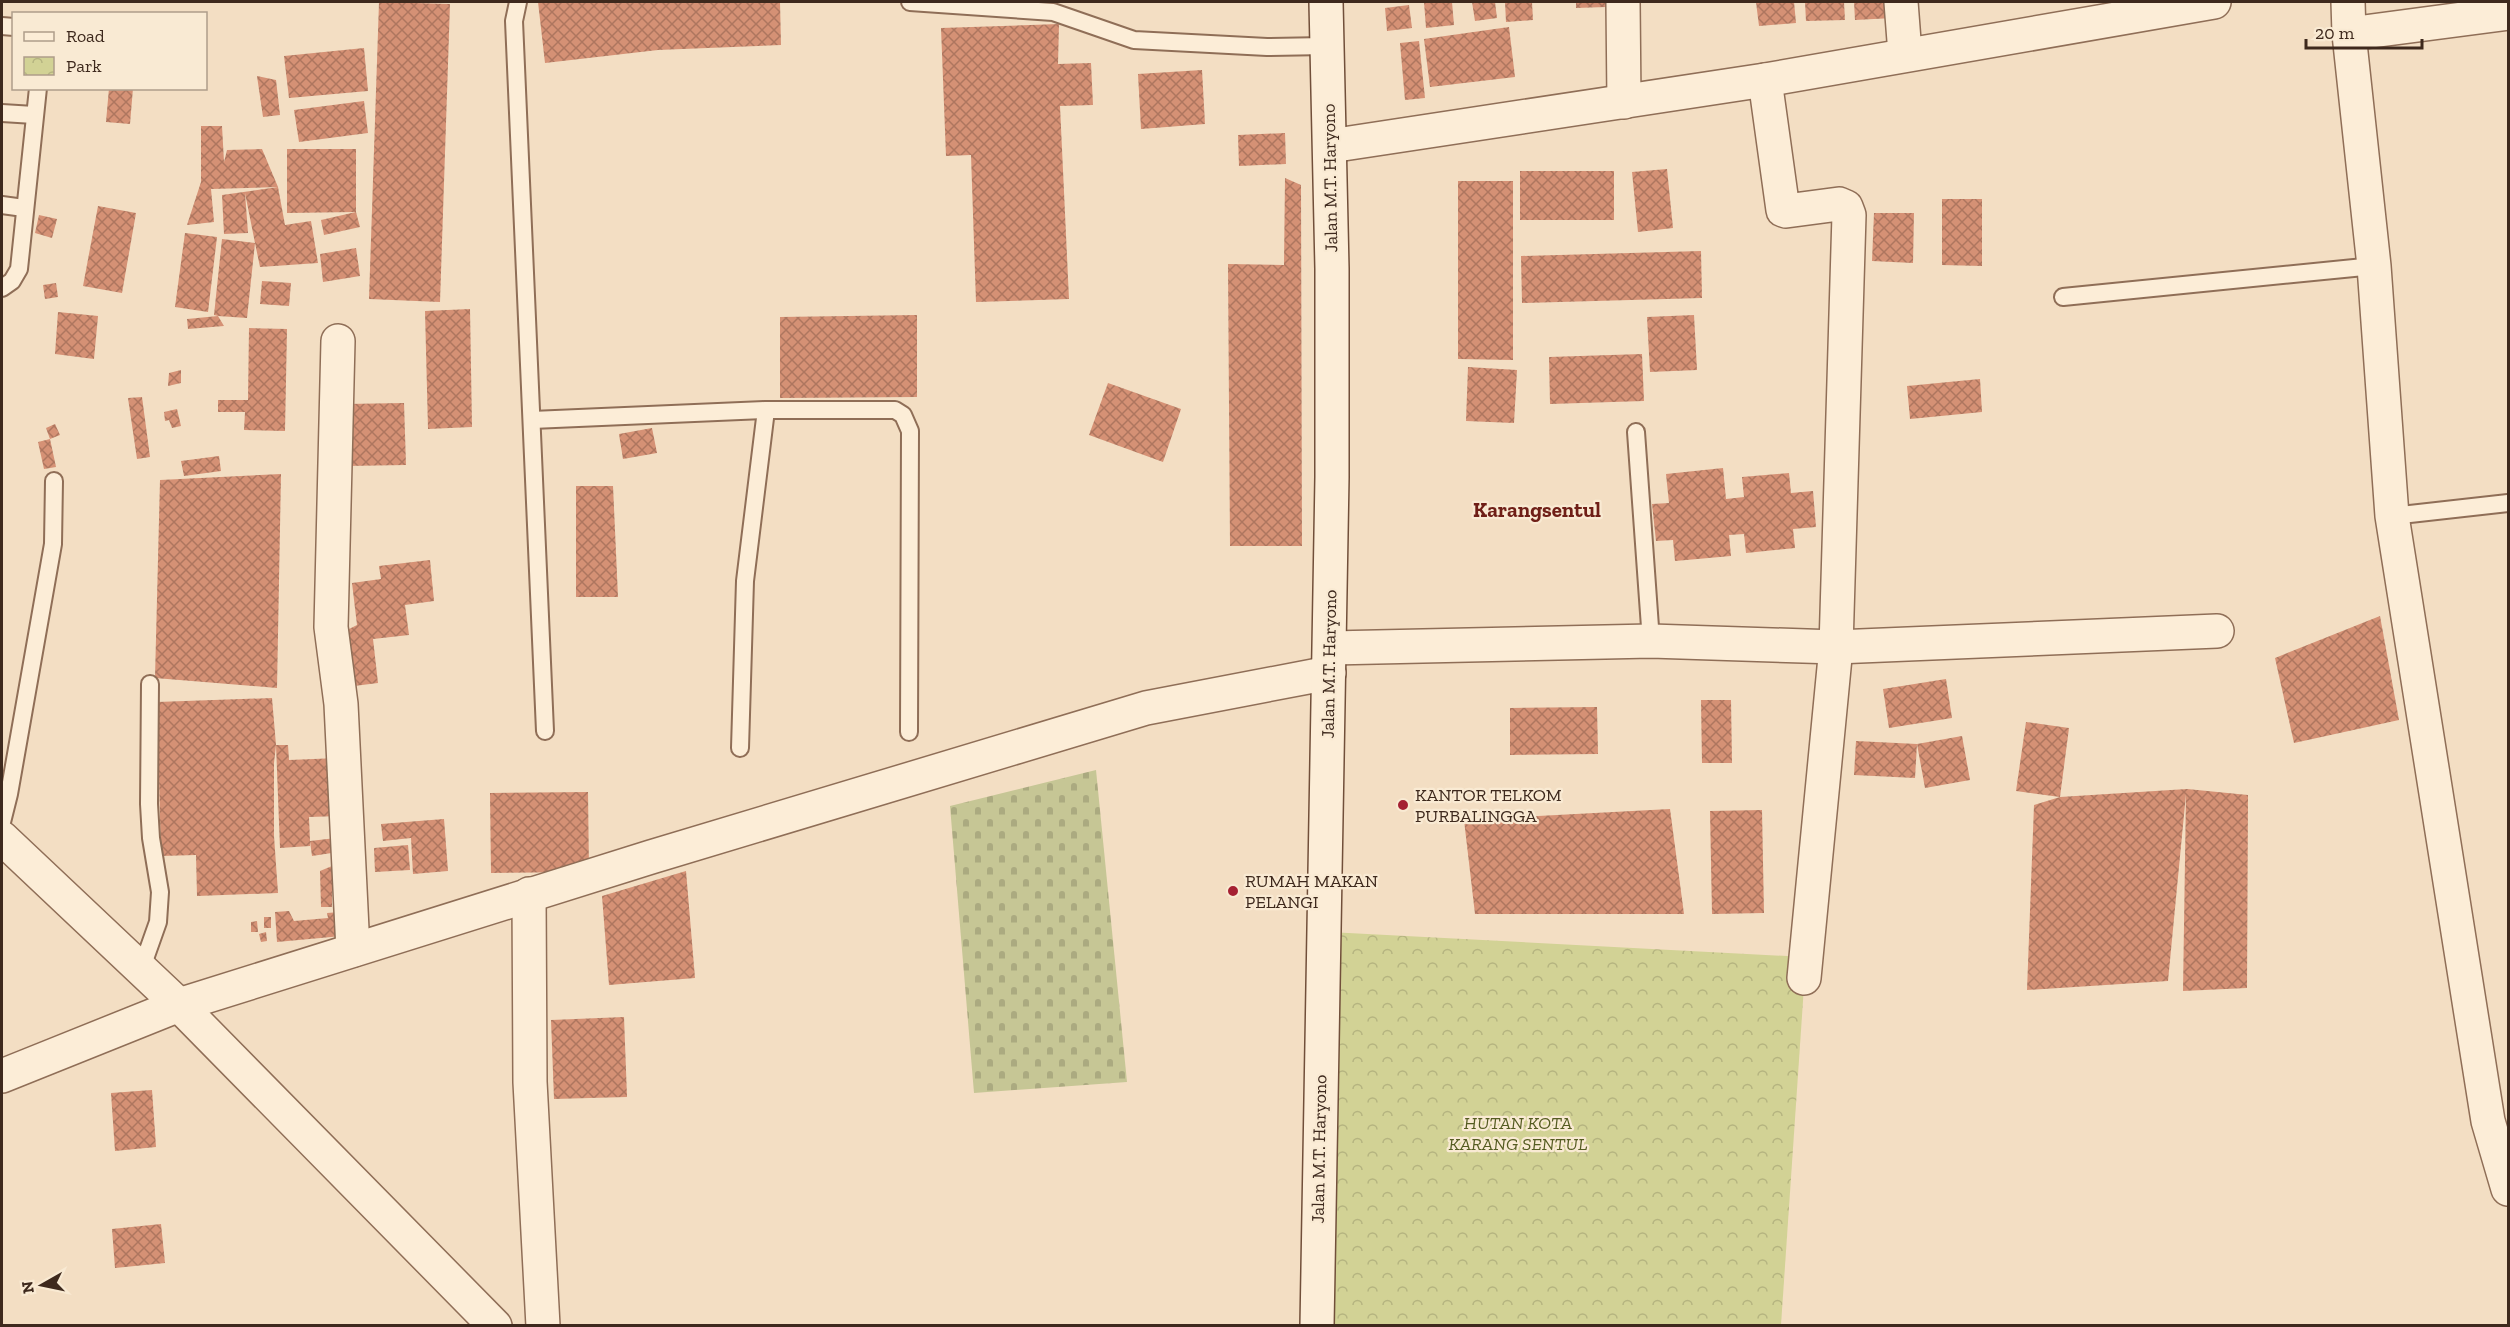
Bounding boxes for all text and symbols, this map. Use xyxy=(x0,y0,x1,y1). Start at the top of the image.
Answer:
legend xyxy=(12,12,207,90)
scale bar xyxy=(2306,12,2422,50)
text: 20 m xyxy=(2315,22,2355,44)
text: Road xyxy=(66,25,105,47)
text: Park xyxy=(66,55,102,77)
street label: Jalan M.T. Haryono xyxy=(1318,103,1342,253)
district label: Karangsentul xyxy=(1473,497,1601,522)
street label: Jalan M.T. Haryono xyxy=(1317,589,1341,739)
place label: KANTOR TELKOM PURBALINGGA xyxy=(1415,784,1562,827)
marker: KANTOR TELKOM PURBALINGGA xyxy=(1396,798,1410,812)
place label: RUMAH MAKAN PELANGI xyxy=(1245,870,1378,913)
marker: RUMAH MAKAN PELANGI xyxy=(1226,884,1240,898)
street label: Jalan M.T. Haryono xyxy=(1307,1074,1331,1224)
park label: HUTAN KOTA KARANG SENTUL xyxy=(1448,1112,1588,1155)
north arrow xyxy=(12,1255,72,1315)
text: N xyxy=(17,1280,38,1295)

